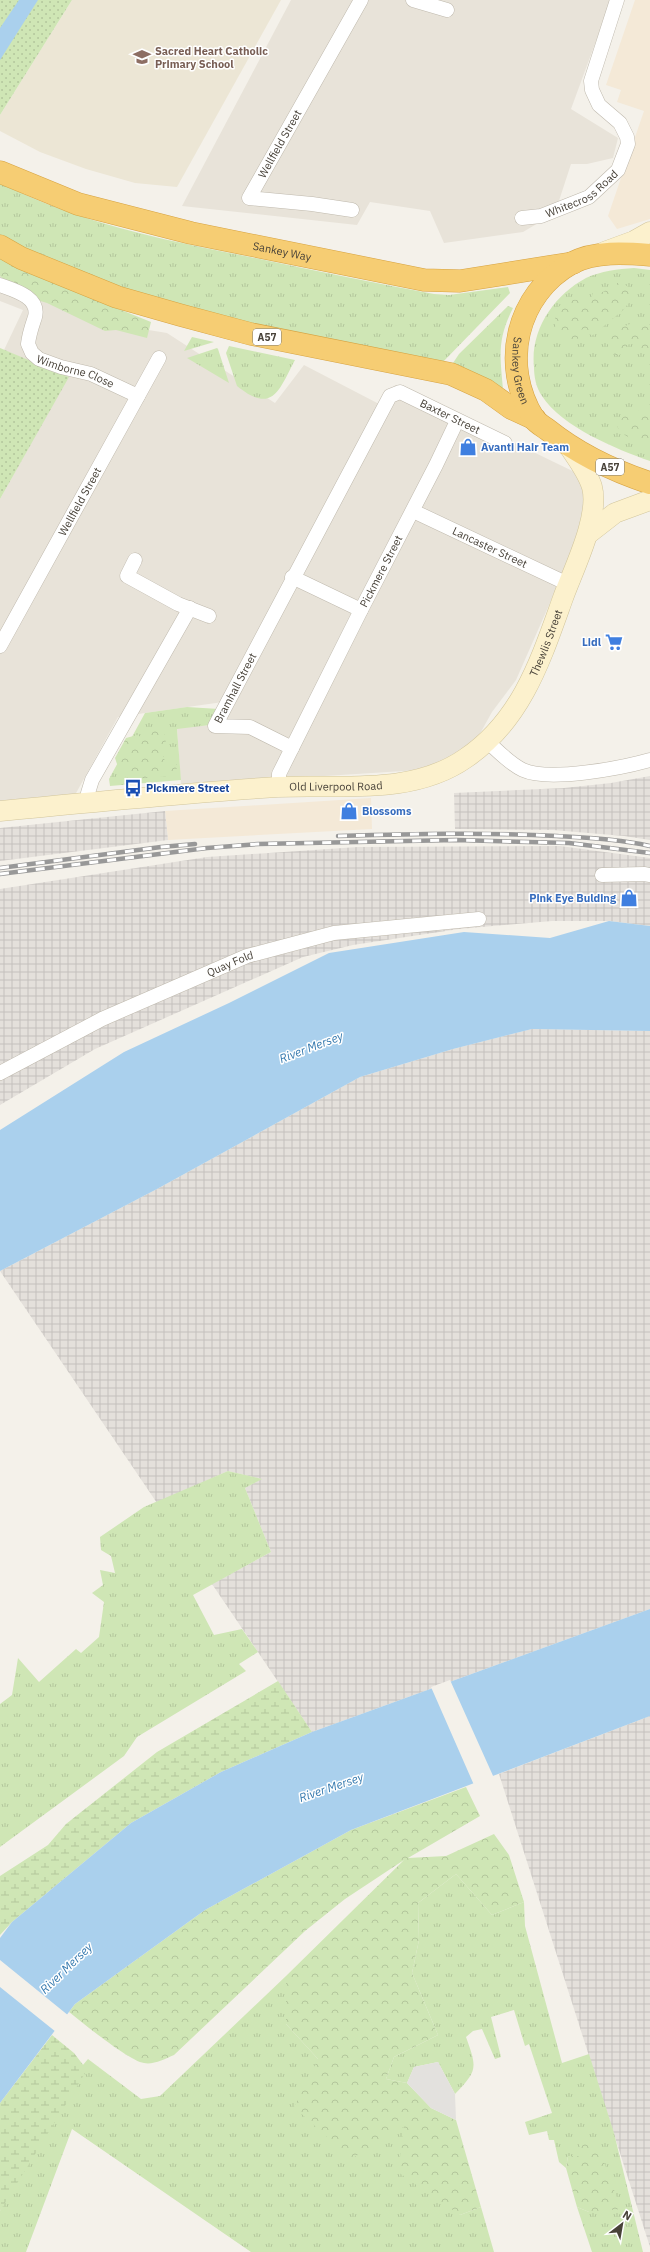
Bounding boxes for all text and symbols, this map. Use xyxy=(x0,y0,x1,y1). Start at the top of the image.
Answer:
place label: Sacred Heart Catholic Primary School xyxy=(155,44,268,71)
school or university icon: Sacred Heart Catholic Primary School xyxy=(132,47,152,67)
street label: Wellfield Street xyxy=(255,107,305,180)
street label: Whitecross Road xyxy=(543,167,621,221)
street label: Sankey Way xyxy=(252,239,313,264)
road number: A57 xyxy=(253,329,281,345)
street label: Sankey Green xyxy=(509,336,532,406)
street label: Wimborne Close xyxy=(35,352,116,391)
street label: Baxter Street xyxy=(418,396,483,437)
shop icon: Avanti Hair Team xyxy=(458,437,478,457)
place label: Avanti Hair Team xyxy=(481,440,569,454)
road number: A57 xyxy=(596,459,624,475)
street label: Wellfield Street xyxy=(55,465,104,538)
street label: Lancaster Street xyxy=(450,524,530,571)
street label: Pickmere Street xyxy=(357,533,406,610)
street label: Thewlis Street xyxy=(526,607,565,679)
supermarket icon: Lidl xyxy=(604,632,624,652)
place label: Lidl xyxy=(582,635,602,649)
street label: Bramhall Street xyxy=(211,650,260,726)
bus stop icon: Pickmere Street xyxy=(123,778,143,798)
street label: Old Liverpool Road xyxy=(289,778,383,794)
place label: Pickmere Street xyxy=(146,781,230,795)
shop icon: Blossoms xyxy=(339,801,359,821)
place label: Blossoms xyxy=(362,804,412,818)
shop icon: Pink Eye Bulding xyxy=(619,888,639,908)
place label: Pink Eye Bulding xyxy=(529,891,617,905)
street label: Quay Fold xyxy=(205,948,255,980)
water label: River Mersey xyxy=(277,1028,346,1066)
water label: River Mersey xyxy=(297,1769,366,1805)
water label: River Mersey xyxy=(37,1938,96,1997)
north arrow xyxy=(602,2204,642,2244)
text: N xyxy=(620,2207,634,2223)

